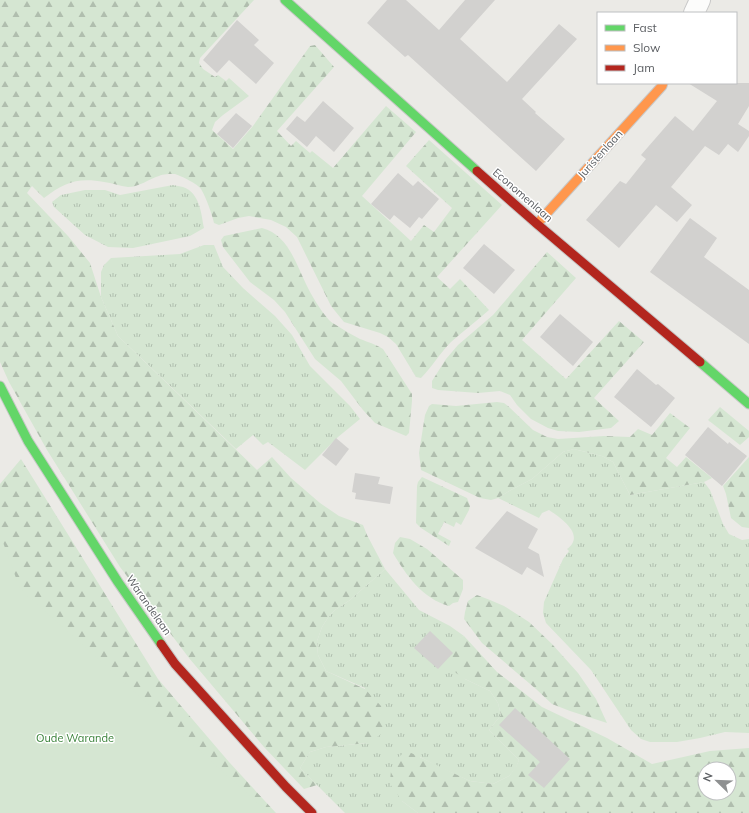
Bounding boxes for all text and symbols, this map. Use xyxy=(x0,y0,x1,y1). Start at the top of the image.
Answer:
legend xyxy=(597,12,737,84)
text: Fast xyxy=(633,20,657,35)
text: Slow xyxy=(633,40,661,55)
text: Jam xyxy=(633,60,655,75)
street label: Juristenlaan xyxy=(575,127,625,181)
street label: Economenlaan xyxy=(490,165,556,225)
street label: Warandelaan xyxy=(123,572,175,638)
park label: Oude Warande xyxy=(36,731,114,745)
north arrow xyxy=(697,761,737,801)
text: N xyxy=(700,771,716,784)

